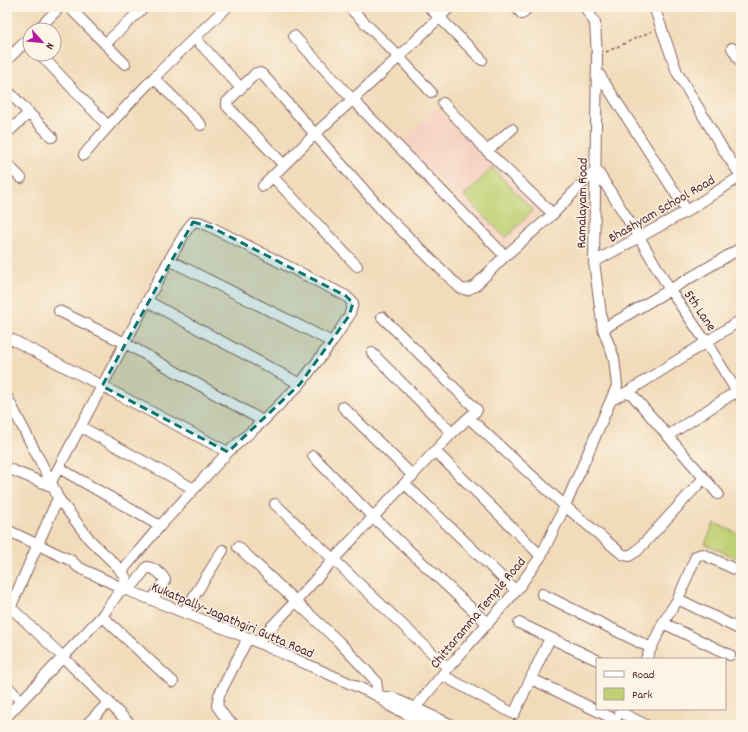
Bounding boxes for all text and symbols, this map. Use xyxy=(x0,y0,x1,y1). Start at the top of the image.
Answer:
north arrow xyxy=(22,22,62,62)
text: N xyxy=(41,40,57,52)
street label: Ramalayam Road xyxy=(572,158,594,249)
street label: Bhashyam School Road xyxy=(605,171,719,248)
street label: 5th Lane xyxy=(678,286,721,336)
street label: Chittaramma Temple Road xyxy=(426,553,531,673)
street label: Kukatpally-Jagathgiri Gutta Road xyxy=(148,577,317,664)
legend xyxy=(596,658,726,710)
text: Road xyxy=(632,667,654,684)
text: Park xyxy=(632,687,653,704)

